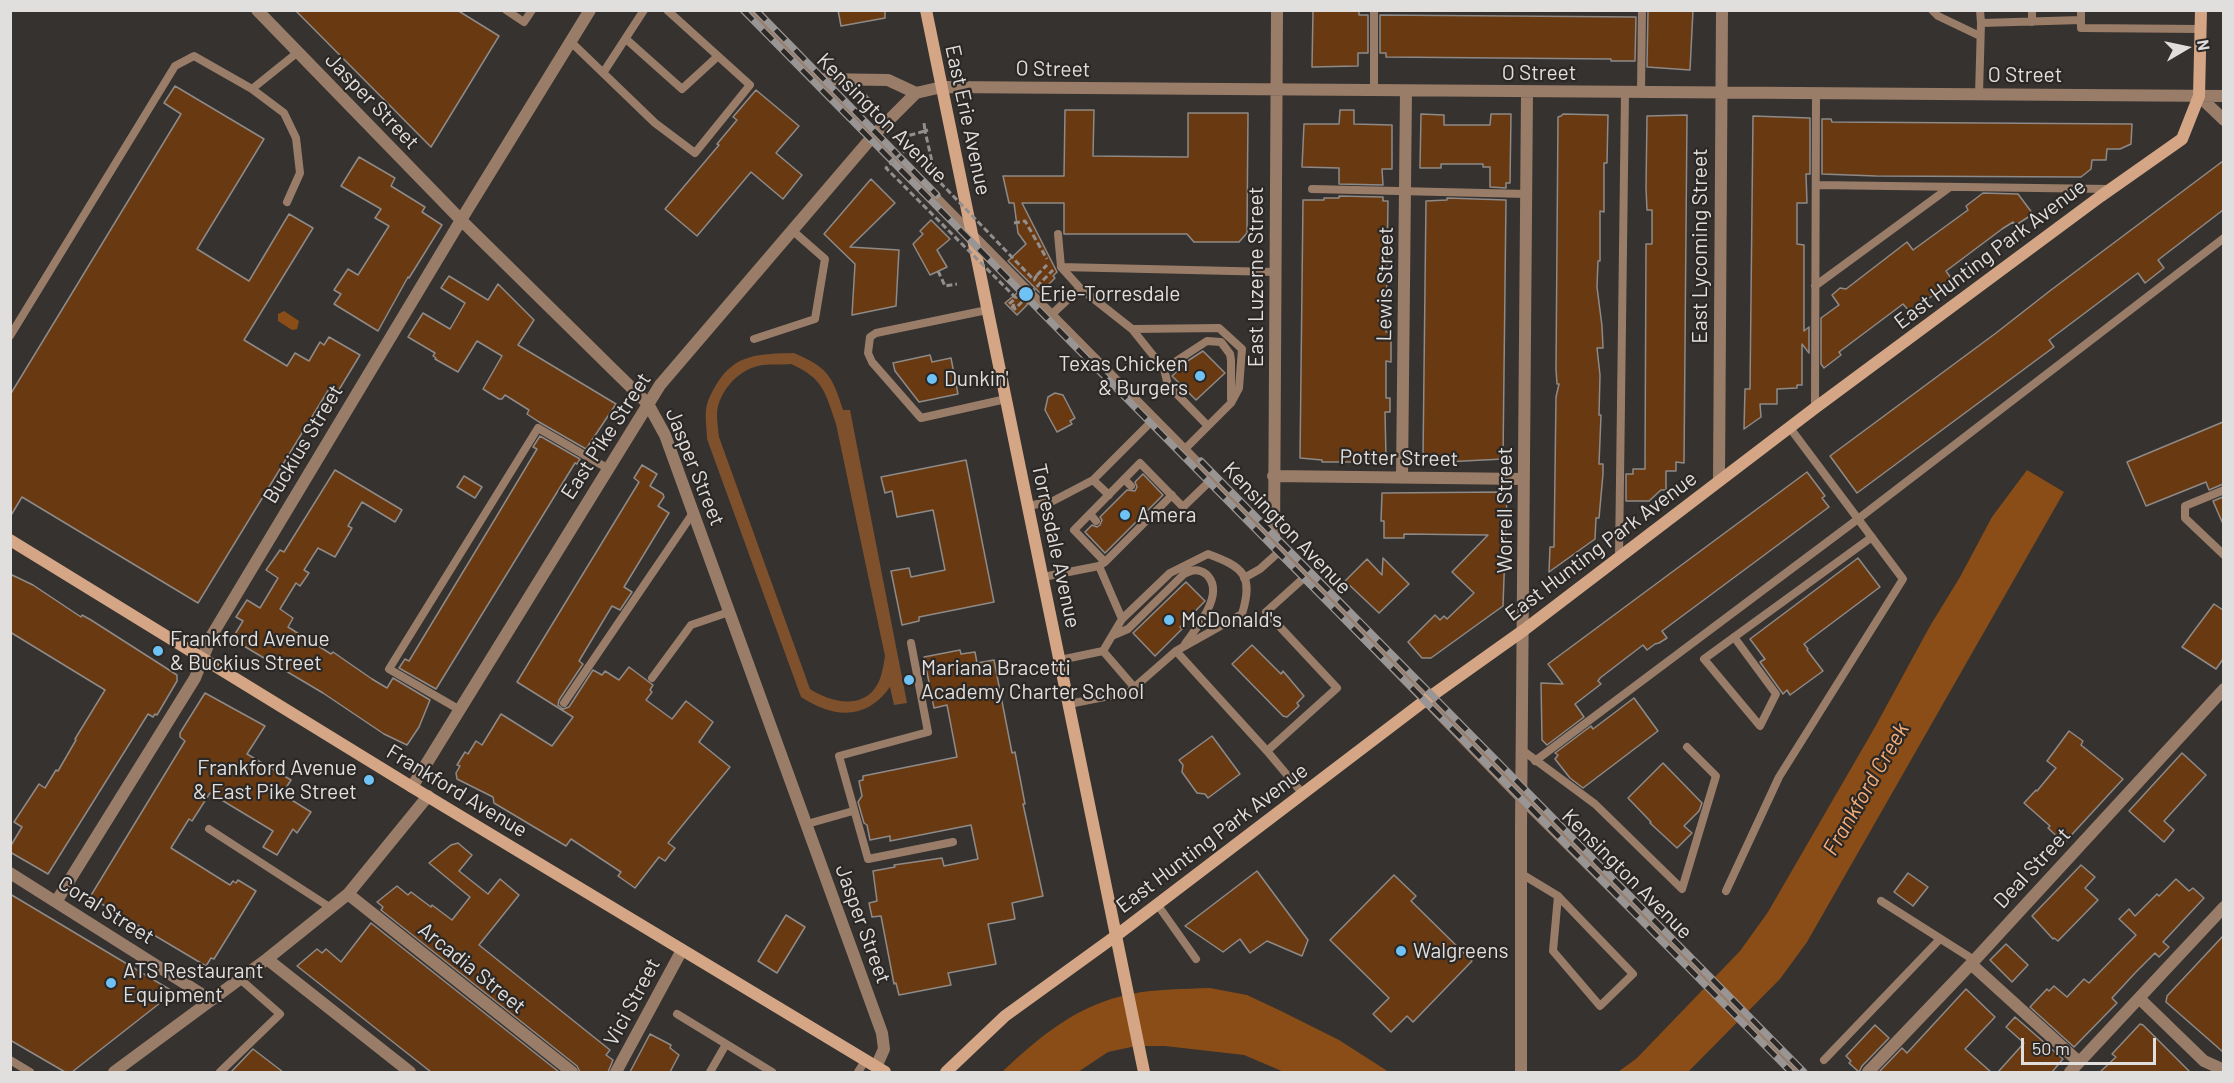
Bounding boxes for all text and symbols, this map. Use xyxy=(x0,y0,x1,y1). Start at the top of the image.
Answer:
north arrow xyxy=(2156,18,2216,78)
text: N xyxy=(2194,38,2214,52)
street label: East Erie Avenue xyxy=(940,42,996,198)
street label: Jasper Street xyxy=(320,47,424,155)
street label: Kensington Avenue xyxy=(812,48,952,188)
street label: O Street xyxy=(1015,56,1091,82)
street label: O Street xyxy=(1502,60,1576,86)
street label: O Street xyxy=(1988,62,2062,88)
street label: East Lycoming Street xyxy=(1687,148,1713,344)
street label: East Hunting Park Avenue xyxy=(1889,174,2091,334)
street label: East Luzerne Street xyxy=(1243,187,1269,367)
street label: Lewis Street xyxy=(1371,226,1399,342)
place label: Erie-Torresdale xyxy=(1040,281,1180,307)
marker: Erie-Torresdale xyxy=(1017,285,1035,303)
place label: Texas Chicken & Burgers xyxy=(1059,351,1188,401)
place label: Dunkin' xyxy=(944,366,1009,392)
street label: East Pike Street xyxy=(556,368,656,504)
marker: Texas Chicken & Burgers xyxy=(1193,369,1207,383)
marker: Dunkin' xyxy=(925,372,939,386)
street label: Buckius Street xyxy=(258,380,348,508)
street label: Jasper Street xyxy=(660,404,730,530)
street label: Potter Street xyxy=(1339,444,1459,472)
street label: Worrell Street xyxy=(1492,447,1518,573)
street label: Kensington Avenue xyxy=(1217,457,1357,599)
street label: Torresdale Avenue xyxy=(1026,462,1086,630)
street label: East Hunting Park Avenue xyxy=(1500,466,1702,626)
place label: Amera xyxy=(1137,502,1196,528)
marker: Amera xyxy=(1118,508,1132,522)
place label: McDonald's xyxy=(1181,607,1282,633)
marker: McDonald's xyxy=(1162,613,1176,627)
place label: Frankford Avenue & Buckius Street xyxy=(170,626,330,676)
marker: Frankford Avenue & Buckius Street xyxy=(151,644,165,658)
place label: Mariana Bracetti Academy Charter School xyxy=(921,655,1144,705)
marker: Mariana Bracetti Academy Charter School xyxy=(902,673,916,687)
water label: Frankford Creek xyxy=(1817,718,1915,860)
street label: Frankford Avenue xyxy=(382,739,532,843)
place label: Frankford Avenue & East Pike Street xyxy=(193,755,357,805)
street label: East Hunting Park Avenue xyxy=(1111,758,1313,918)
marker: Frankford Avenue & East Pike Street xyxy=(362,773,376,787)
street label: Kensington Avenue xyxy=(1557,804,1697,944)
street label: Deal Street xyxy=(1988,822,2076,914)
street label: Jasper Street xyxy=(830,861,896,987)
street label: Coral Street xyxy=(53,870,159,950)
street label: Arcadia Street xyxy=(413,917,531,1019)
place label: Walgreens xyxy=(1413,938,1509,964)
marker: Walgreens xyxy=(1394,944,1408,958)
street label: Vici Street xyxy=(598,954,666,1050)
place label: ATS Restaurant Equipment xyxy=(123,958,264,1008)
marker: ATS Restaurant Equipment xyxy=(104,976,118,990)
scale bar xyxy=(2024,1026,2159,1064)
text: 50 m xyxy=(2032,1037,2070,1059)

